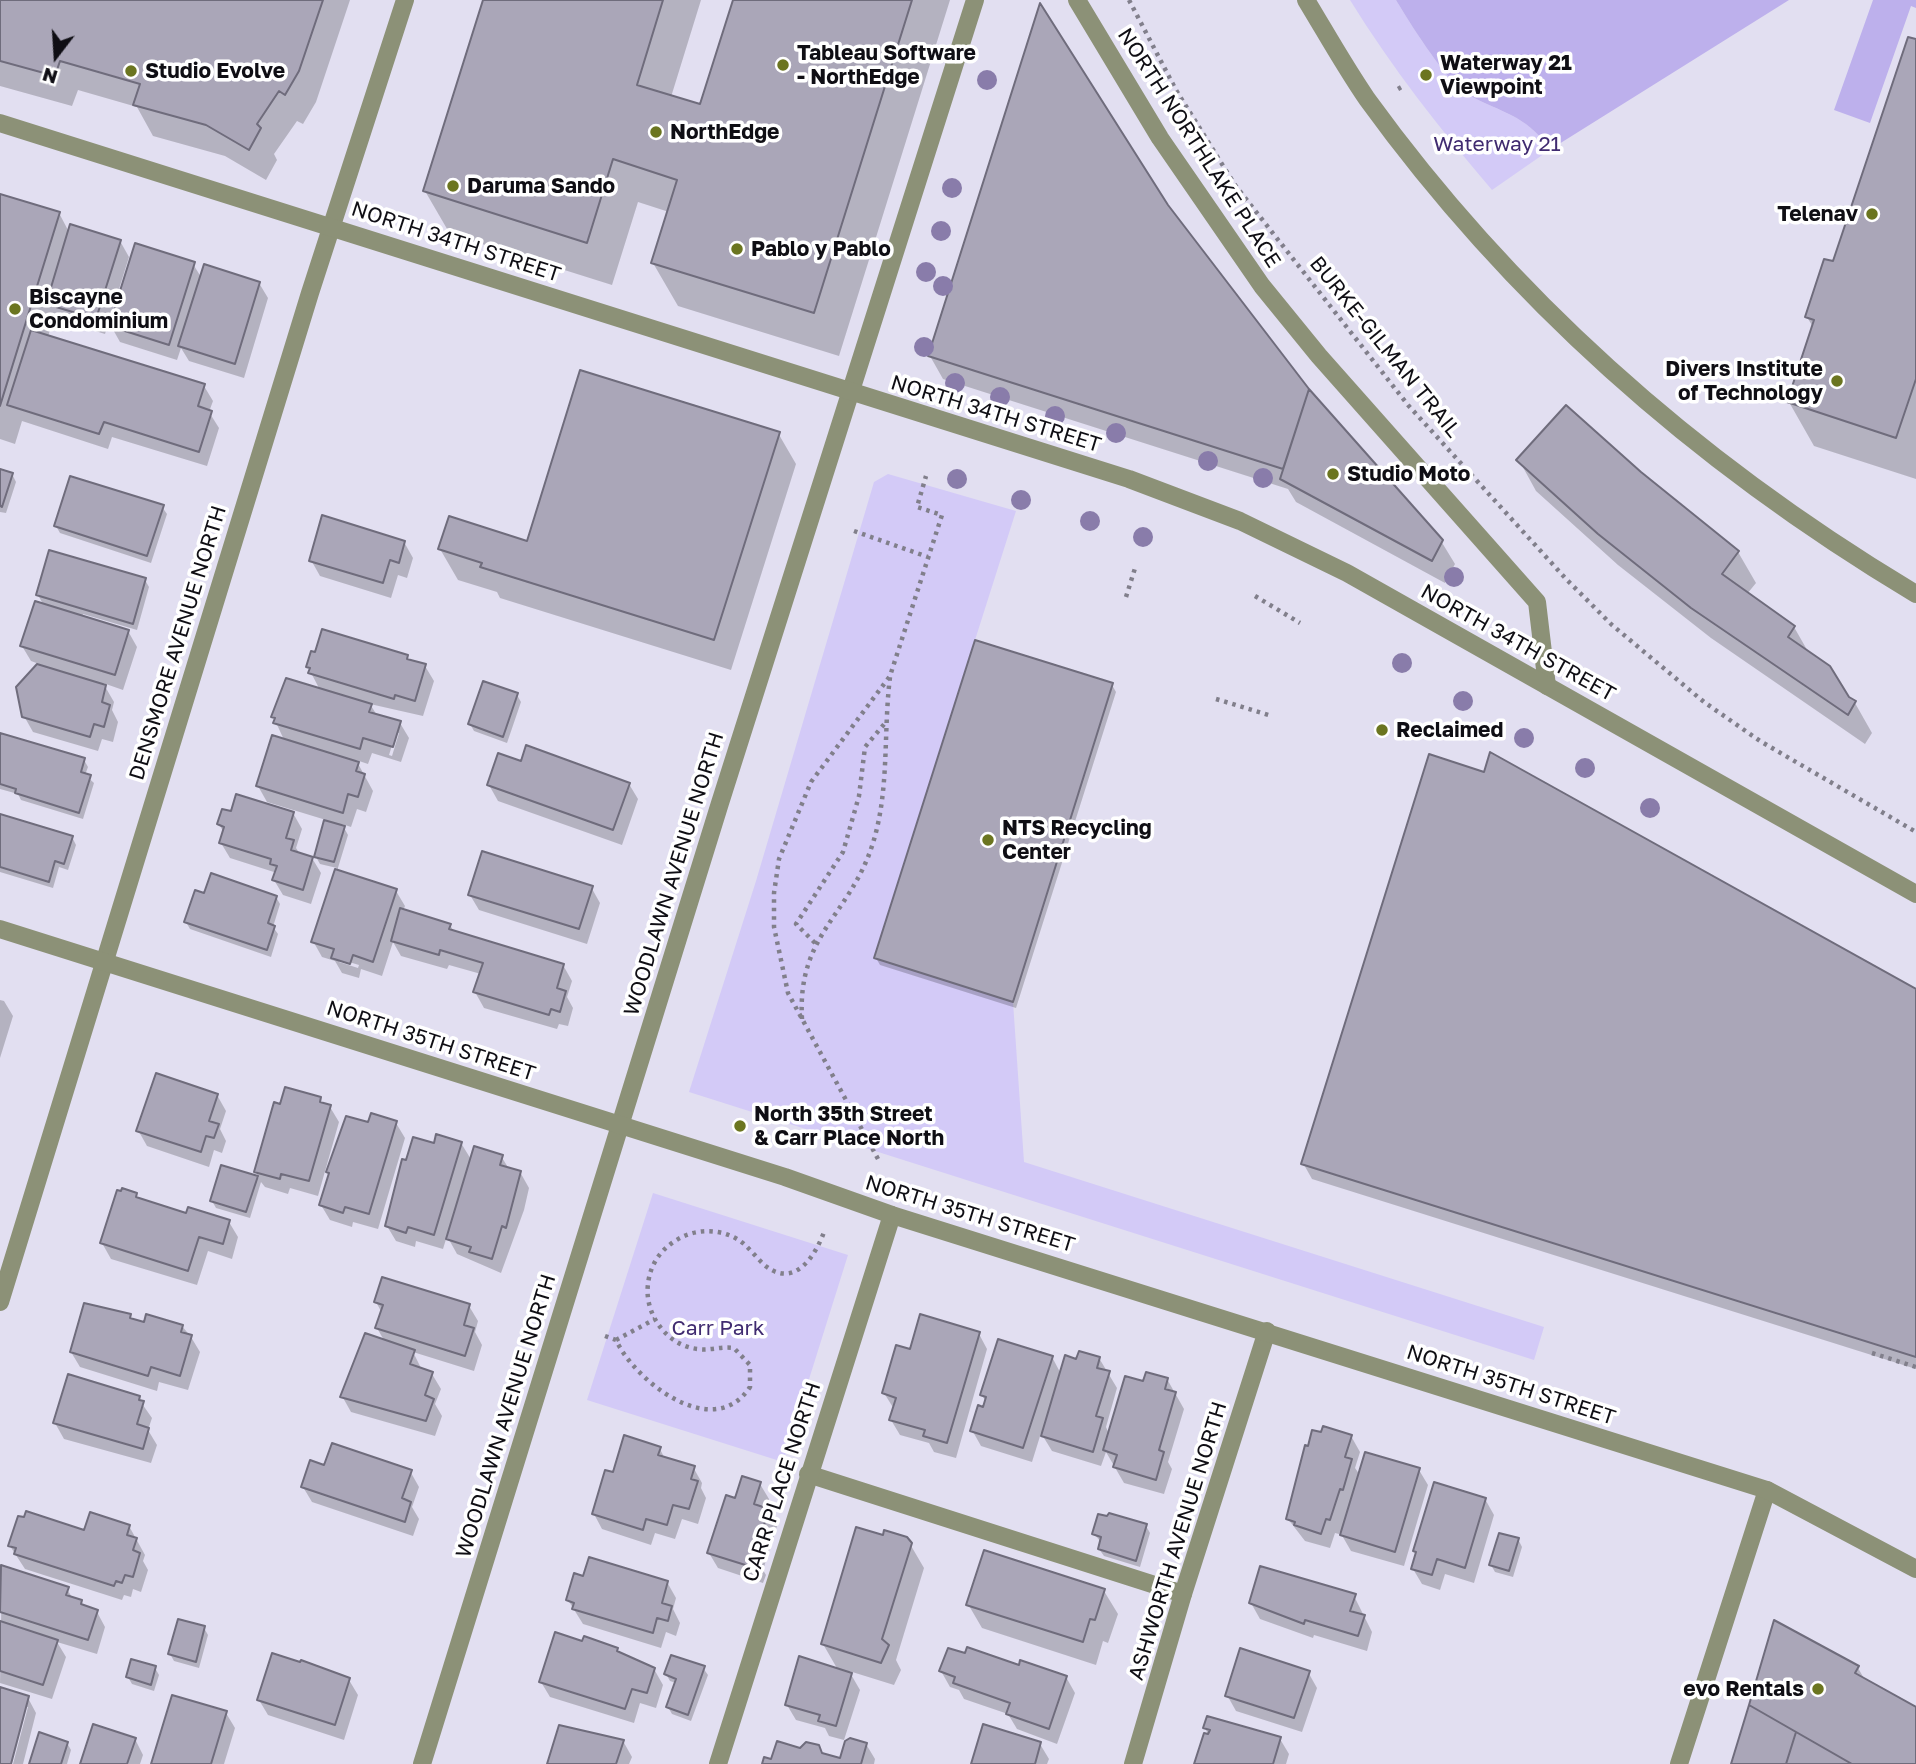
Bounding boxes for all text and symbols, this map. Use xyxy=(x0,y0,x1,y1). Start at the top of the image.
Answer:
north arrow xyxy=(21,21,91,91)
street label: NORTH NORTHLAKE PLACE xyxy=(1112,23,1286,273)
place label: Tableau Software - NorthEdge xyxy=(797,40,976,90)
place label: Waterway 21 Viewpoint xyxy=(1440,50,1572,100)
marker: Tableau Software - NorthEdge xyxy=(775,57,791,73)
place label: Studio Evolve xyxy=(145,58,285,84)
text: N xyxy=(39,63,60,90)
marker: Studio Evolve xyxy=(123,63,139,79)
marker: Waterway 21 Viewpoint xyxy=(1418,67,1434,83)
place label: NorthEdge xyxy=(670,119,780,145)
marker: NorthEdge xyxy=(648,124,664,140)
park label: Waterway 21 xyxy=(1433,131,1561,157)
place label: Daruma Sando xyxy=(467,173,615,199)
marker: Daruma Sando xyxy=(445,178,461,194)
street label: NORTH 34TH STREET xyxy=(348,196,564,288)
place label: Telenav xyxy=(1777,201,1858,227)
marker: Telenav xyxy=(1864,206,1880,222)
place label: Pablo y Pablo xyxy=(751,236,891,262)
marker: Pablo y Pablo xyxy=(729,241,745,257)
street label: BURKE-GILMAN TRAIL xyxy=(1304,251,1466,443)
place label: Biscayne Condominium xyxy=(29,284,168,334)
marker: Biscayne Condominium xyxy=(7,301,23,317)
place label: Divers Institute of Technology xyxy=(1665,356,1823,406)
street label: NORTH 34TH STREET xyxy=(888,370,1104,458)
marker: Divers Institute of Technology xyxy=(1829,373,1845,389)
place label: Studio Moto xyxy=(1347,461,1470,487)
marker: Studio Moto xyxy=(1325,466,1341,482)
street label: DENSMORE AVENUE NORTH xyxy=(124,503,232,783)
street label: NORTH 34TH STREET xyxy=(1416,579,1620,707)
place label: Reclaimed xyxy=(1396,717,1503,743)
marker: Reclaimed xyxy=(1374,722,1390,738)
street label: WOODLAWN AVENUE NORTH xyxy=(619,729,729,1019)
place label: NTS Recycling Center xyxy=(1002,815,1152,865)
marker: NTS Recycling Center xyxy=(980,832,996,848)
street label: NORTH 35TH STREET xyxy=(324,995,538,1087)
place label: North 35th Street & Carr Place North xyxy=(754,1101,944,1151)
marker: North 35th Street & Carr Place North xyxy=(732,1118,748,1134)
street label: NORTH 35TH STREET xyxy=(862,1170,1078,1258)
street label: WOODLAWN AVENUE NORTH xyxy=(451,1271,561,1561)
park label: Carr Park xyxy=(671,1315,765,1341)
street label: NORTH 35TH STREET xyxy=(1404,1339,1618,1431)
street label: CARR PLACE NORTH xyxy=(738,1379,826,1585)
street label: ASHWORTH AVENUE NORTH xyxy=(1124,1399,1232,1683)
place label: evo Rentals xyxy=(1683,1676,1804,1702)
marker: evo Rentals xyxy=(1810,1681,1826,1697)

